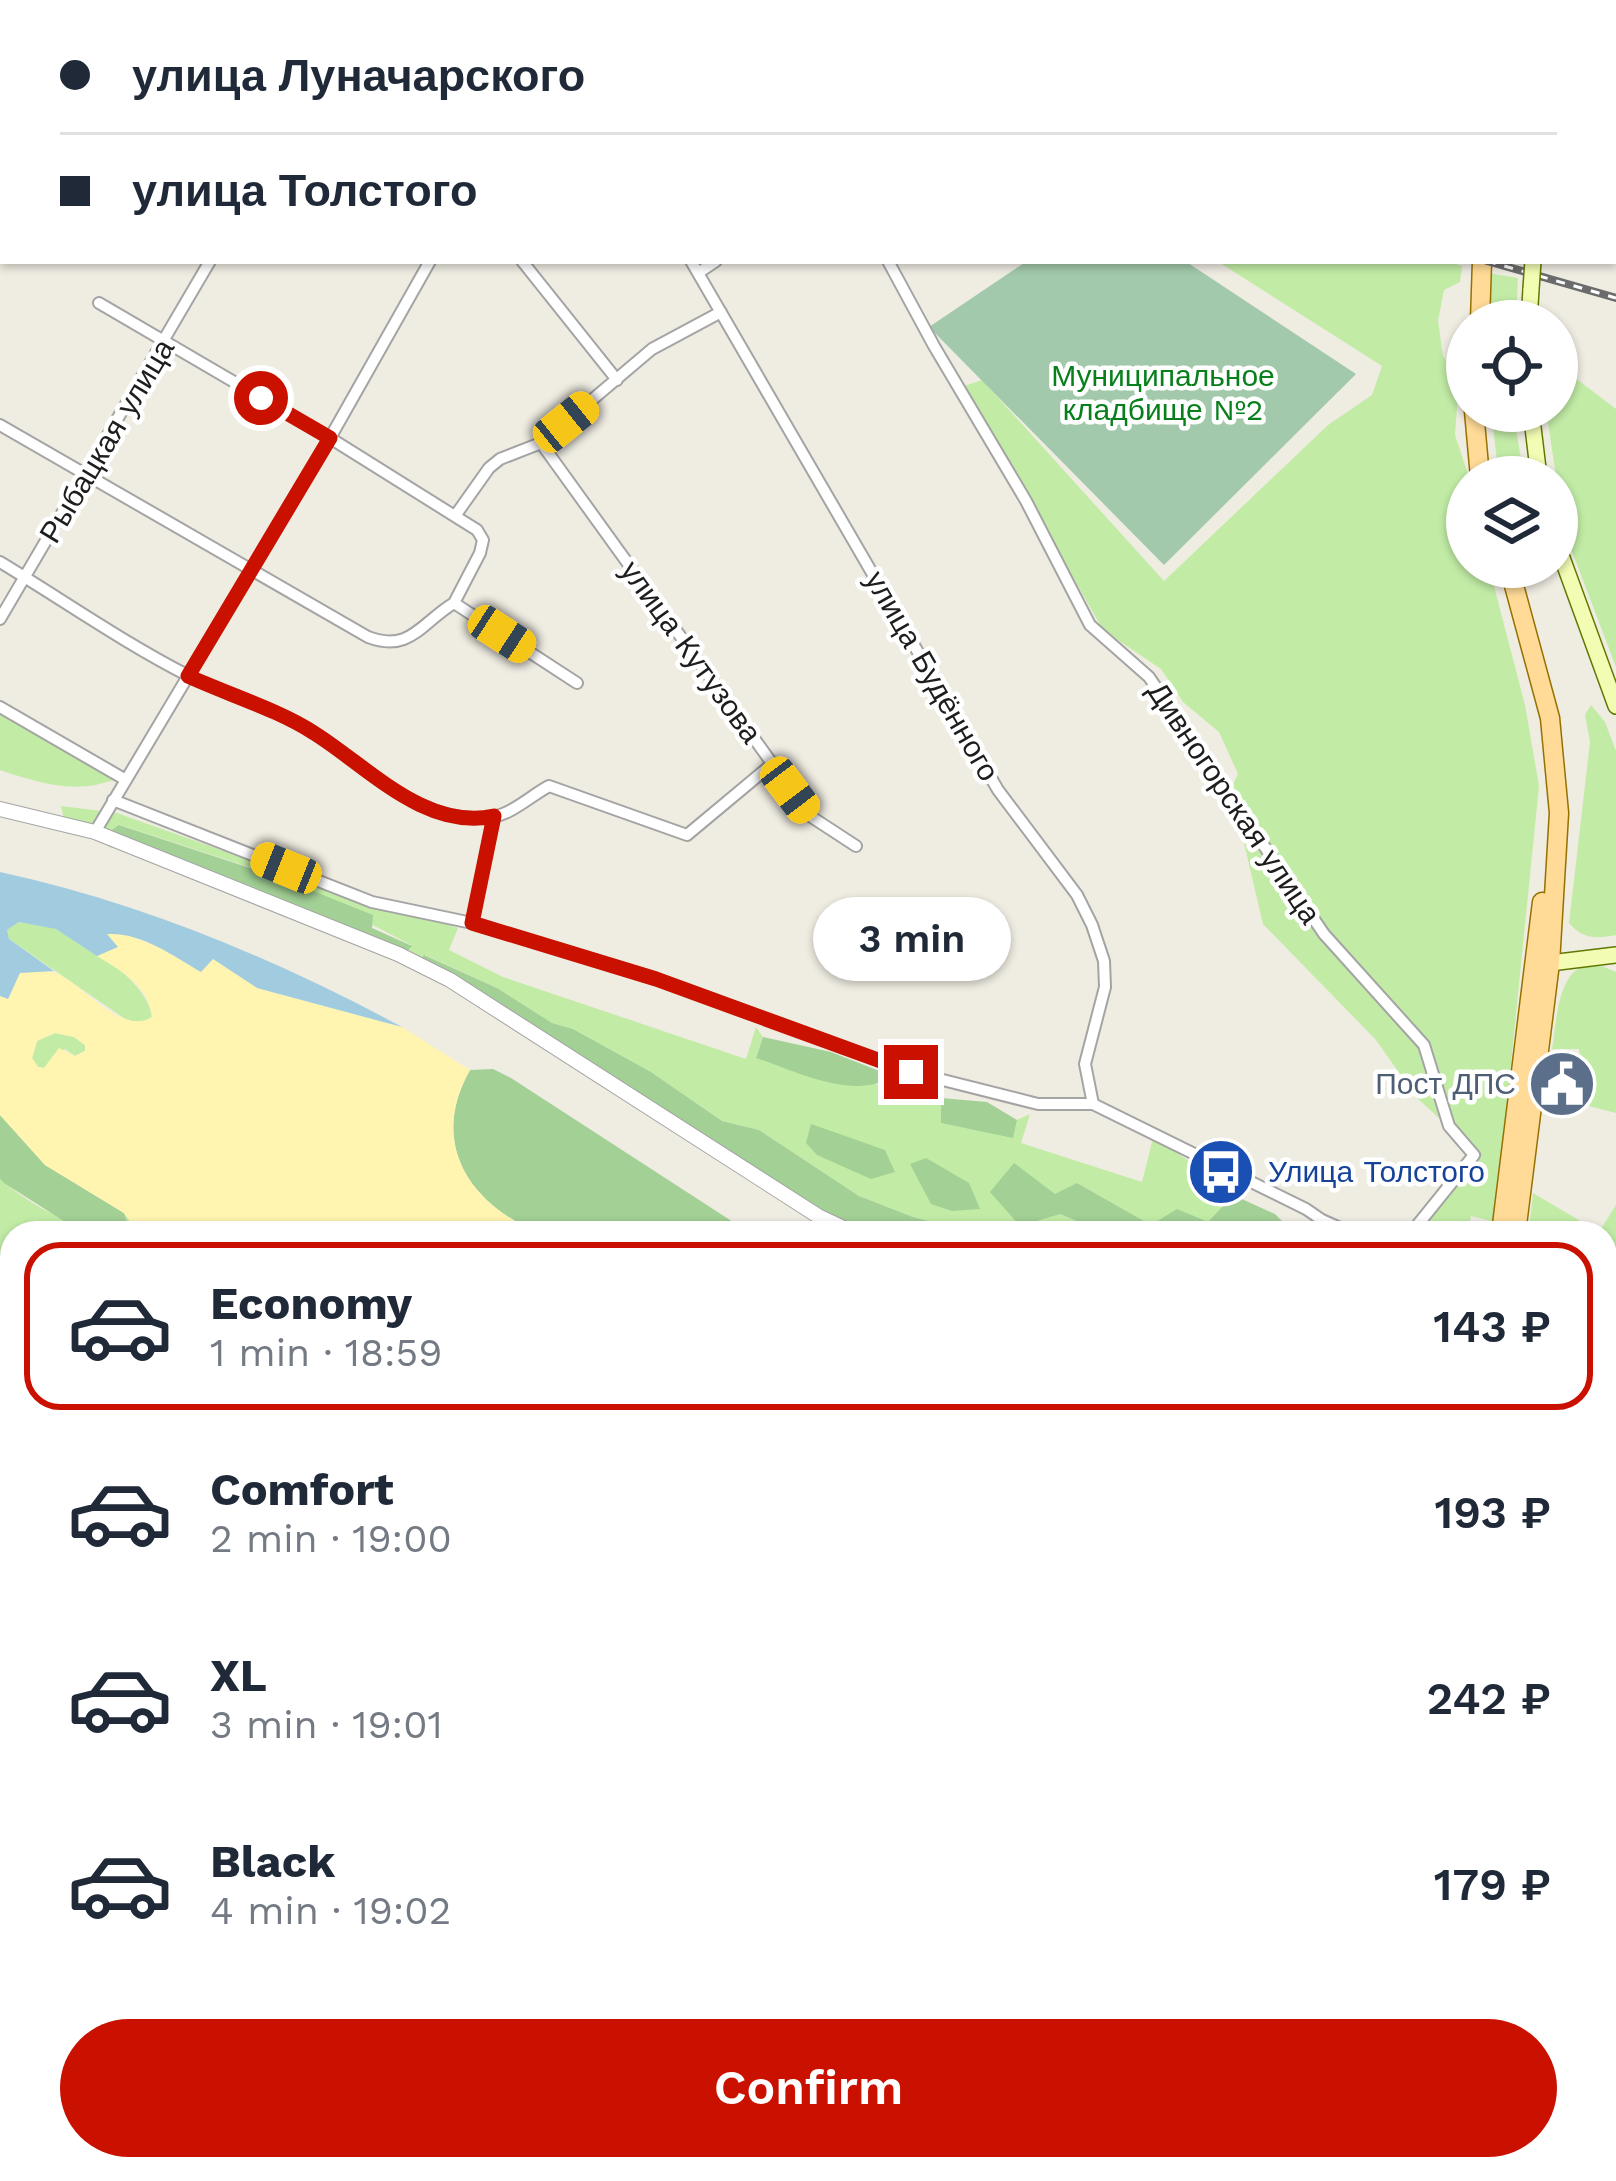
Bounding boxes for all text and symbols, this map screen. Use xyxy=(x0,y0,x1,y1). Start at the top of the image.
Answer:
text: улица Луначарского xyxy=(132,49,585,102)
text: улица Толстого xyxy=(132,164,477,217)
map controls xyxy=(1446,300,1578,588)
button: locate xyxy=(1446,300,1578,432)
street label: Рыбацкая улица xyxy=(32,332,181,549)
park label: Муниципальное кладбище №2 xyxy=(1051,358,1275,427)
route start xyxy=(234,371,288,425)
car xyxy=(527,385,605,459)
button: layers xyxy=(1446,456,1578,588)
street label: улица Кутузова xyxy=(614,554,769,750)
street label: улица Будённого xyxy=(858,564,1007,787)
car xyxy=(462,599,542,669)
street label: Дивногорская улица xyxy=(1140,675,1329,931)
car xyxy=(754,750,826,830)
car xyxy=(246,838,326,898)
callout: 3 min xyxy=(812,898,1010,982)
text: 3 min xyxy=(859,916,965,961)
route end xyxy=(884,1045,938,1099)
public building icon: Пост ДПС xyxy=(1527,1049,1597,1119)
place label: Пост ДПС xyxy=(1375,1066,1516,1101)
bus stop icon: Улица Толстого xyxy=(1186,1137,1256,1207)
place label: Улица Толстого xyxy=(1268,1154,1485,1189)
icon: car xyxy=(66,1272,174,1380)
text: Economy xyxy=(210,1277,412,1330)
text: 143 ₽ xyxy=(1433,1300,1551,1353)
text: 1 min · 18:59 xyxy=(210,1330,442,1375)
icon: car xyxy=(66,1458,174,1566)
text: Comfort xyxy=(210,1463,394,1516)
text: 193 ₽ xyxy=(1434,1486,1551,1539)
text: 2 min · 19:00 xyxy=(210,1516,452,1561)
icon: car xyxy=(66,1644,174,1752)
text: XL xyxy=(210,1649,267,1702)
text: 242 ₽ xyxy=(1426,1672,1551,1725)
text: 3 min · 19:01 xyxy=(210,1702,443,1747)
icon: car xyxy=(66,1830,174,1938)
text: Black xyxy=(210,1835,335,1888)
text: 179 ₽ xyxy=(1434,1858,1551,1911)
text: 4 min · 19:02 xyxy=(210,1888,451,1933)
button: Confirm xyxy=(60,2019,1557,2157)

